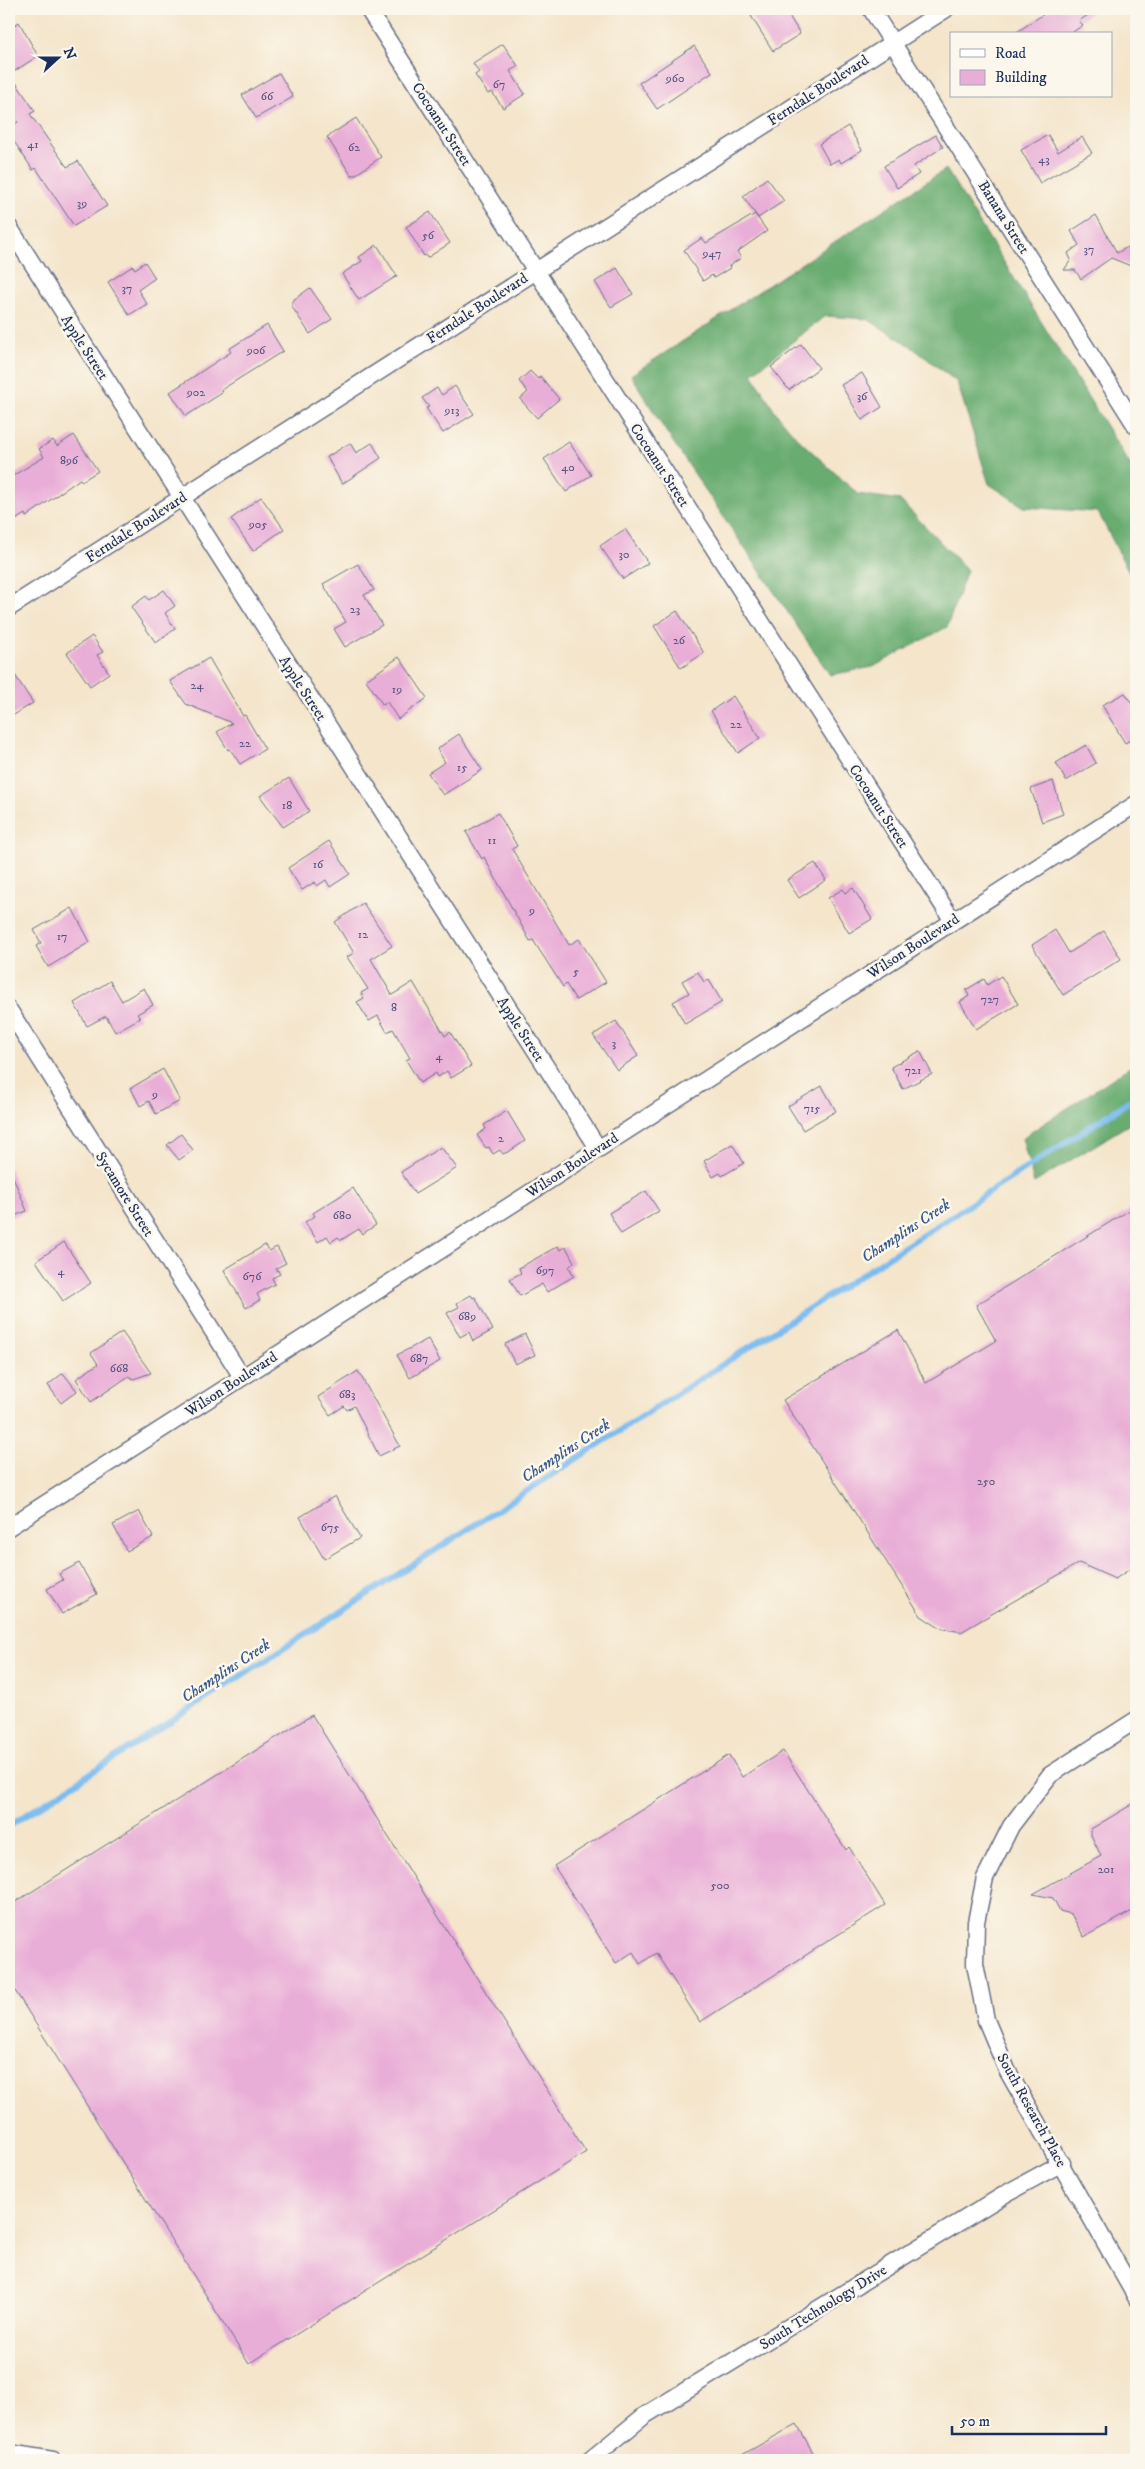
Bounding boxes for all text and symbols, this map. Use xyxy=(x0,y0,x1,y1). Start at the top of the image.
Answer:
north arrow xyxy=(32,32,82,82)
legend xyxy=(950,32,1112,98)
text: Road xyxy=(995,44,1027,63)
text: N xyxy=(59,45,80,63)
street label: Ferndale Boulevard xyxy=(764,50,873,130)
text: Building xyxy=(995,68,1047,87)
house number: 960 xyxy=(665,71,684,86)
house number: 67 xyxy=(493,77,505,92)
street label: Cocoanut Street xyxy=(407,79,476,170)
house number: 66 xyxy=(261,89,274,104)
house number: 41 xyxy=(27,137,39,152)
house number: 62 xyxy=(348,140,360,155)
house number: 43 xyxy=(1038,152,1050,167)
street label: Banana Street xyxy=(974,177,1034,258)
house number: 39 xyxy=(77,196,87,211)
house number: 56 xyxy=(422,228,435,243)
house number: 37 xyxy=(1084,242,1094,257)
house number: 947 xyxy=(702,246,721,261)
street label: Ferndale Boulevard xyxy=(423,268,532,348)
house number: 37 xyxy=(122,281,132,296)
street label: Apple Street xyxy=(56,311,113,384)
house number: 906 xyxy=(246,343,266,358)
house number: 902 xyxy=(186,385,205,400)
house number: 36 xyxy=(857,389,868,404)
house number: 913 xyxy=(444,403,459,418)
street label: Cocoanut Street xyxy=(625,420,694,511)
house number: 896 xyxy=(60,453,79,468)
house number: 40 xyxy=(561,460,575,475)
street label: Ferndale Boulevard xyxy=(82,487,191,567)
house number: 905 xyxy=(248,517,267,532)
house number: 30 xyxy=(619,547,629,562)
house number: 23 xyxy=(350,602,360,617)
house number: 26 xyxy=(673,633,686,648)
street label: Apple Street xyxy=(274,652,331,725)
house number: 24 xyxy=(191,678,204,693)
house number: 19 xyxy=(392,682,402,697)
house number: 22 xyxy=(730,717,742,732)
house number: 22 xyxy=(239,736,251,751)
house number: 15 xyxy=(457,760,467,775)
street label: Cocoanut Street xyxy=(844,761,913,852)
house number: 18 xyxy=(282,798,292,813)
house number: 11 xyxy=(488,833,496,848)
house number: 16 xyxy=(313,857,324,872)
house number: 9 xyxy=(528,903,535,918)
street label: Wilson Boulevard xyxy=(863,909,963,984)
house number: 12 xyxy=(358,927,368,942)
house number: 17 xyxy=(57,929,67,944)
house number: 5 xyxy=(573,964,579,979)
house number: 727 xyxy=(981,992,999,1007)
street label: Apple Street xyxy=(492,993,549,1066)
house number: 8 xyxy=(391,1000,397,1015)
house number: 3 xyxy=(612,1036,616,1051)
house number: 4 xyxy=(436,1049,444,1064)
house number: 721 xyxy=(905,1063,921,1078)
house number: 9 xyxy=(151,1087,158,1102)
house number: 715 xyxy=(804,1101,820,1116)
street label: Wilson Boulevard xyxy=(522,1128,622,1203)
house number: 2 xyxy=(498,1131,504,1146)
street label: Sycamore Street xyxy=(91,1148,158,1240)
water label: Champlins Creek xyxy=(857,1194,954,1267)
house number: 680 xyxy=(333,1208,351,1223)
house number: 697 xyxy=(536,1263,554,1278)
house number: 4 xyxy=(58,1264,66,1279)
house number: 676 xyxy=(243,1269,262,1284)
house number: 689 xyxy=(458,1309,476,1324)
street label: Wilson Boulevard xyxy=(181,1347,281,1422)
house number: 687 xyxy=(410,1351,428,1366)
house number: 668 xyxy=(110,1361,128,1376)
house number: 683 xyxy=(339,1387,355,1402)
water label: Champlins Creek xyxy=(517,1414,614,1487)
house number: 250 xyxy=(977,1474,995,1489)
house number: 675 xyxy=(321,1520,339,1535)
water label: Champlins Creek xyxy=(177,1634,274,1707)
house number: 201 xyxy=(1098,1862,1114,1877)
house number: 500 xyxy=(711,1878,729,1893)
street label: South Research Place xyxy=(992,2050,1071,2171)
street label: South Technology Drive xyxy=(756,2261,890,2354)
scale bar xyxy=(952,2404,1106,2436)
text: 50 m xyxy=(960,2412,990,2431)

